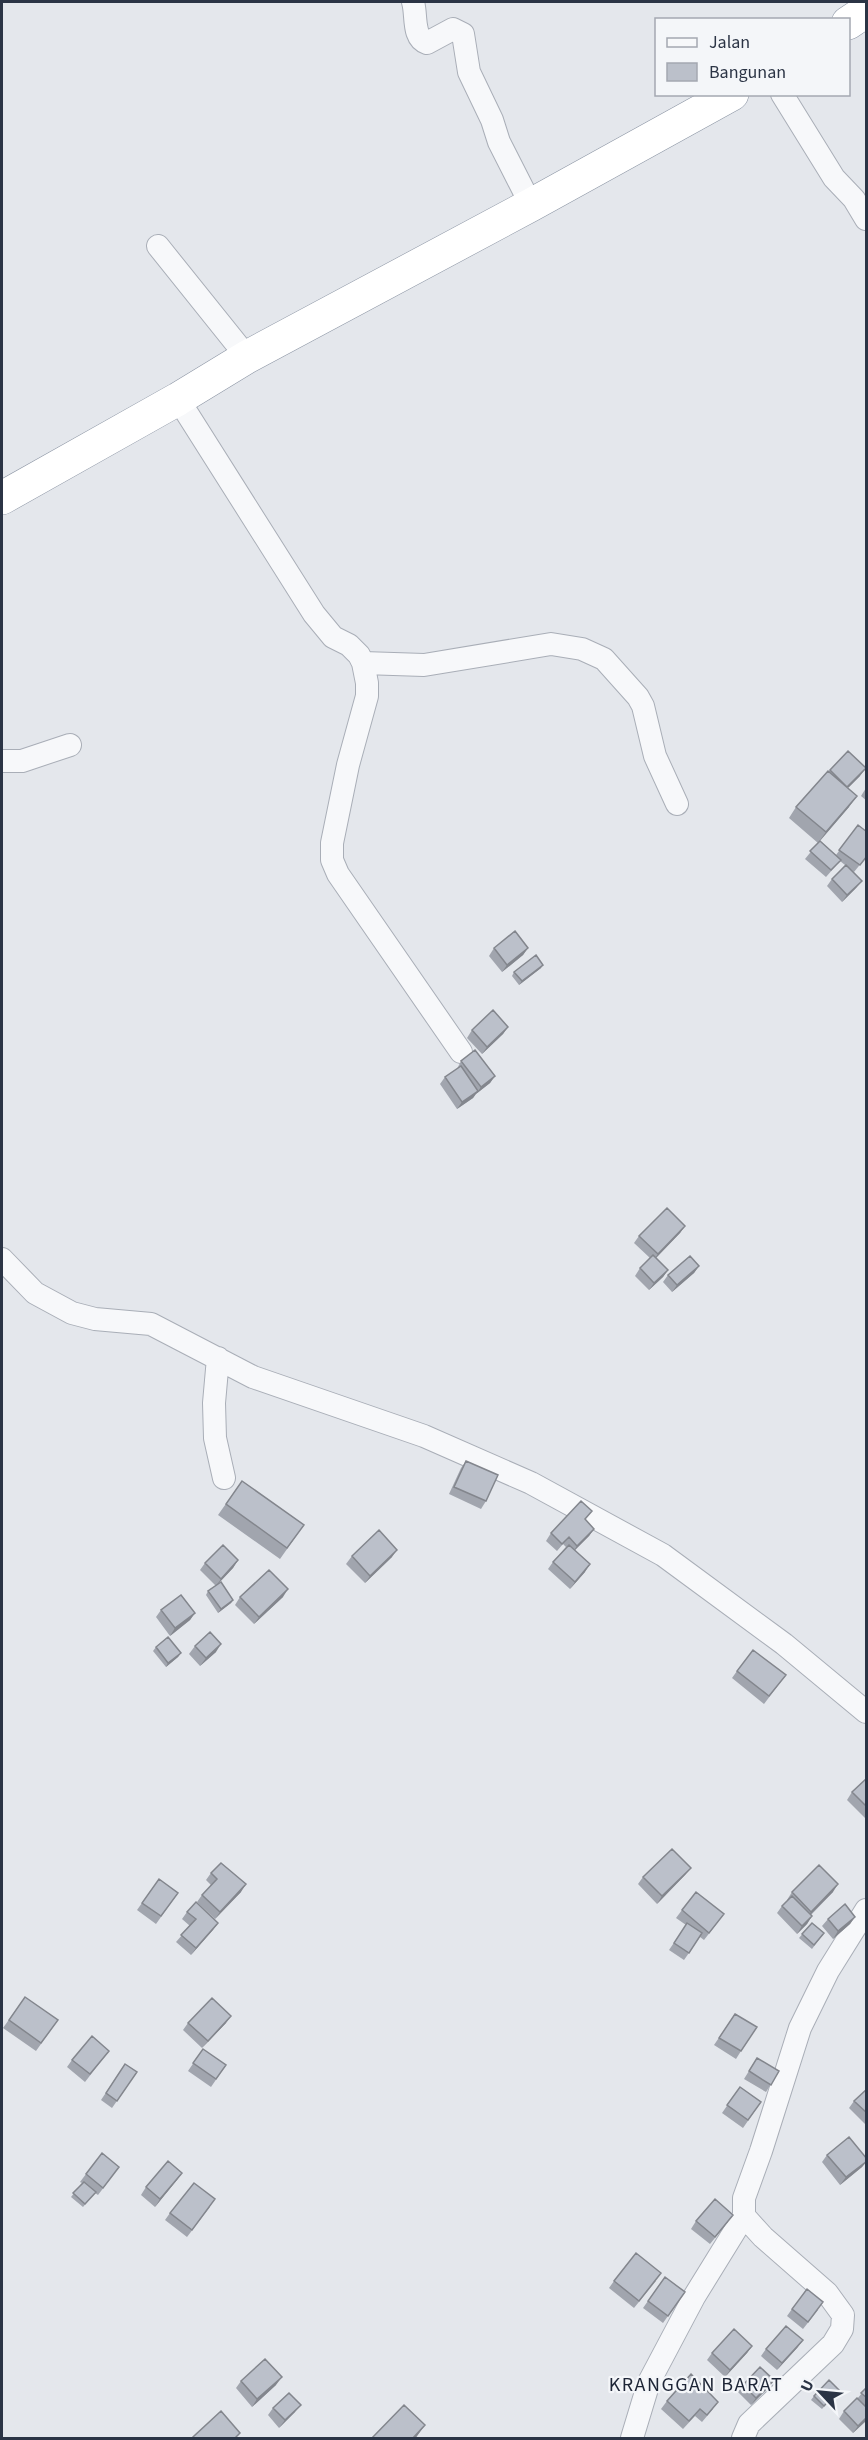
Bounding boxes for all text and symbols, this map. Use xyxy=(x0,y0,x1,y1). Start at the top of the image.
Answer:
legend xyxy=(655,18,850,96)
text: Jalan xyxy=(709,30,750,55)
text: Bangunan xyxy=(709,60,786,85)
north arrow xyxy=(790,2362,850,2422)
district label: KRANGGAN BARAT xyxy=(609,2371,783,2399)
text: U xyxy=(795,2376,820,2395)

